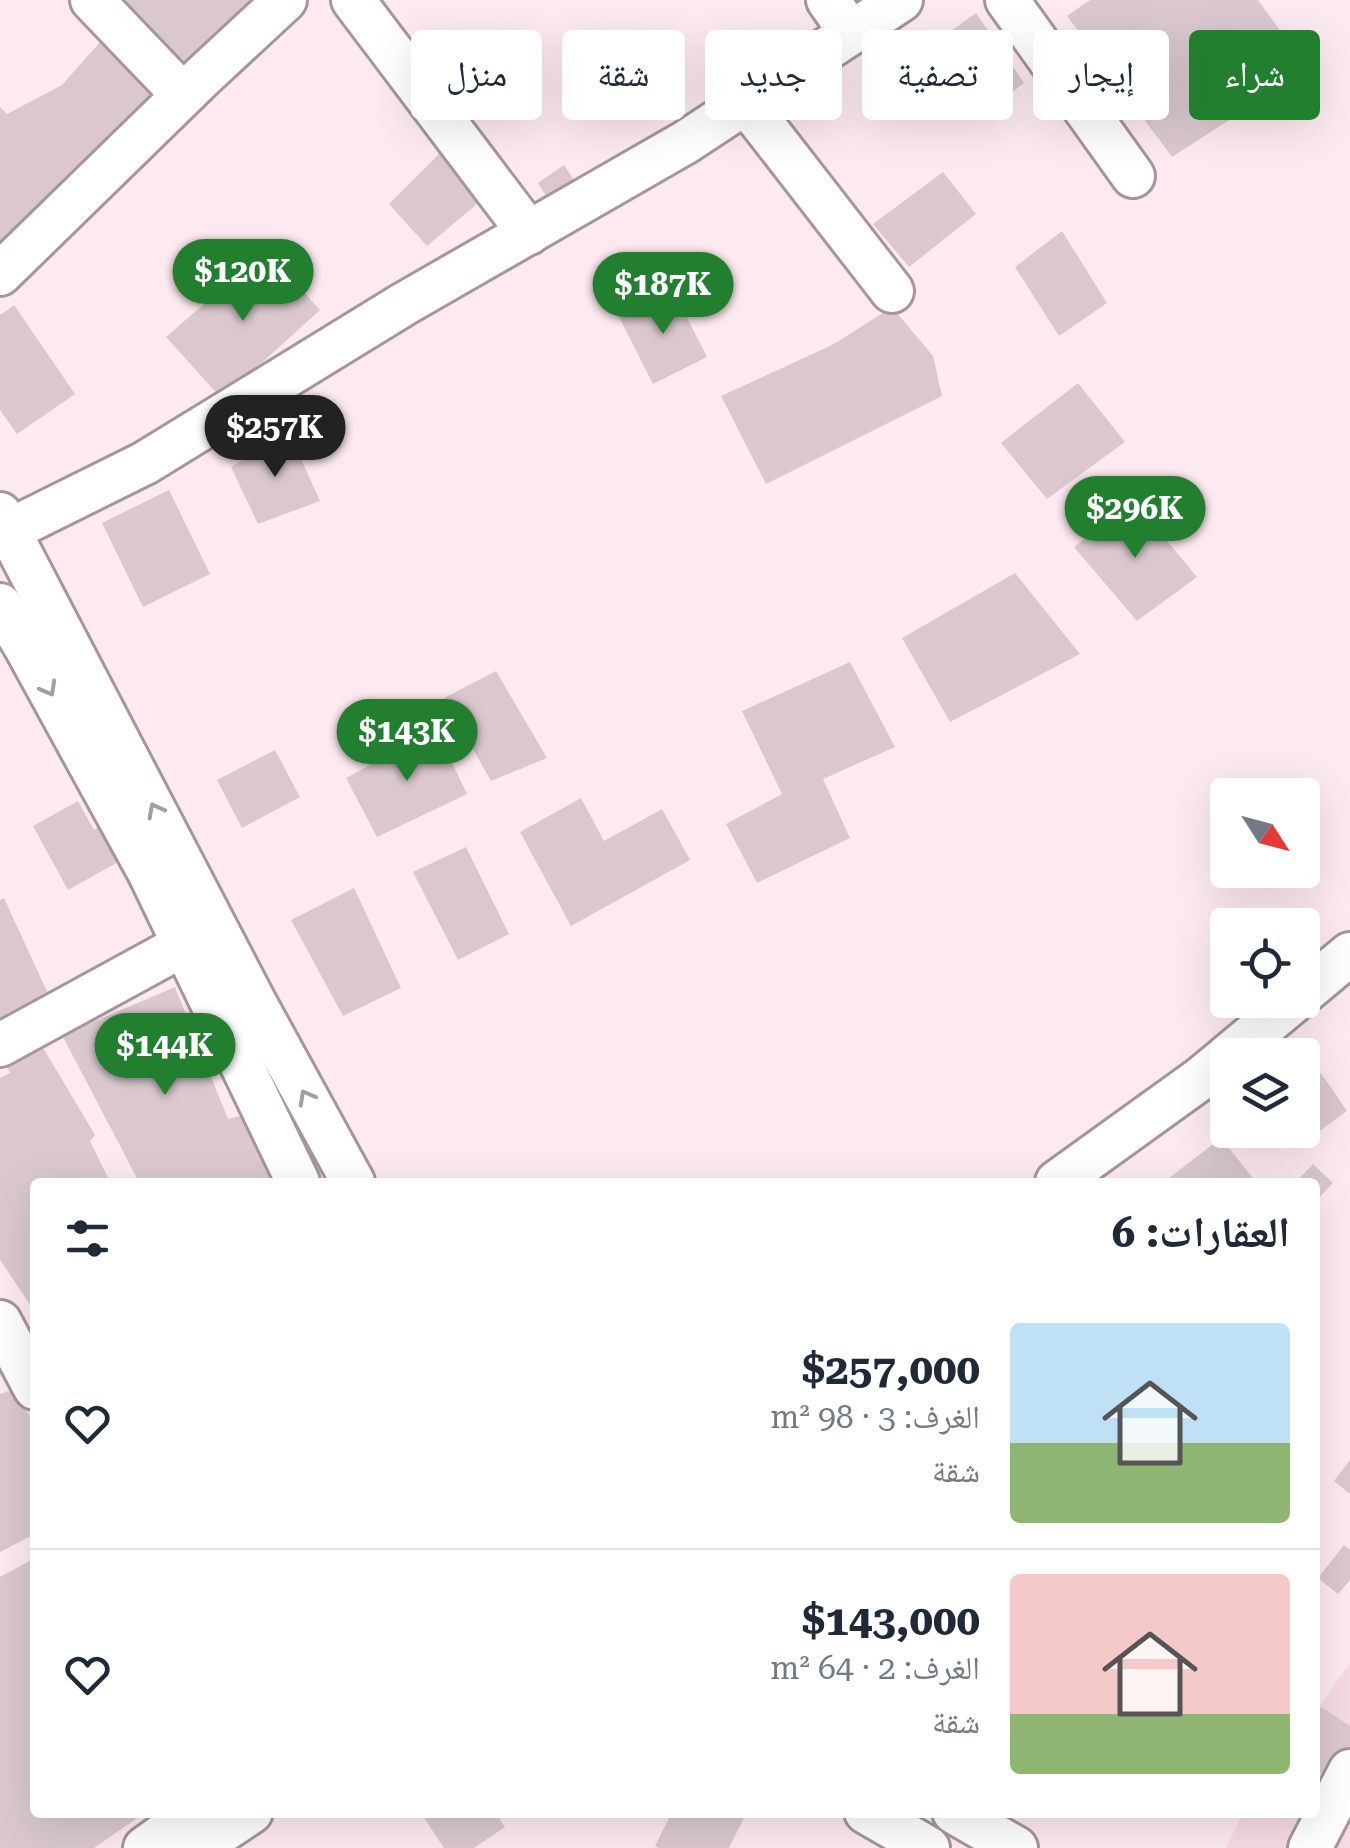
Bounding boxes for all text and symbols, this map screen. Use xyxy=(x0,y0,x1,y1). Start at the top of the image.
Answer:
chip: منزل xyxy=(411,30,542,120)
chip: شقة xyxy=(562,30,685,120)
chip: جديد xyxy=(705,30,842,120)
chip: تصفية xyxy=(862,30,1013,120)
chip: إيجار xyxy=(1033,30,1169,120)
chip: شراء xyxy=(1189,30,1320,120)
pin: $120K xyxy=(173,239,313,324)
text: $120K xyxy=(195,252,291,290)
pin: $187K xyxy=(593,252,733,337)
text: $187K xyxy=(615,265,711,303)
pin: $257K xyxy=(205,395,345,480)
text: $257K xyxy=(227,408,323,446)
pin: $296K xyxy=(1065,476,1205,561)
text: $296K xyxy=(1087,489,1183,527)
one-way arrow xyxy=(36,679,56,697)
pin: $143K xyxy=(337,699,477,784)
text: $143K xyxy=(359,712,455,750)
north arrow xyxy=(1210,778,1320,888)
map controls xyxy=(1210,778,1320,1148)
one-way arrow xyxy=(148,802,167,820)
button: locate xyxy=(1210,908,1320,1018)
pin: $144K xyxy=(95,1013,235,1098)
text: $144K xyxy=(117,1026,213,1064)
button: layers xyxy=(1210,1038,1320,1148)
one-way arrow xyxy=(299,1090,319,1108)
text: العقارات: 6 xyxy=(1112,1208,1290,1257)
icon: filters xyxy=(60,1211,115,1266)
text: $257,000 xyxy=(802,1345,980,1394)
icon: home xyxy=(1090,1363,1210,1483)
icon: heart xyxy=(60,1396,115,1451)
text: الغرف: 3 · 98 m² xyxy=(770,1398,980,1436)
text: شقة xyxy=(932,1452,980,1490)
text: $143,000 xyxy=(802,1596,980,1645)
icon: home xyxy=(1090,1614,1210,1734)
icon: heart xyxy=(60,1647,115,1702)
text: الغرف: 2 · 64 m² xyxy=(770,1649,980,1687)
text: شقة xyxy=(932,1703,980,1741)

